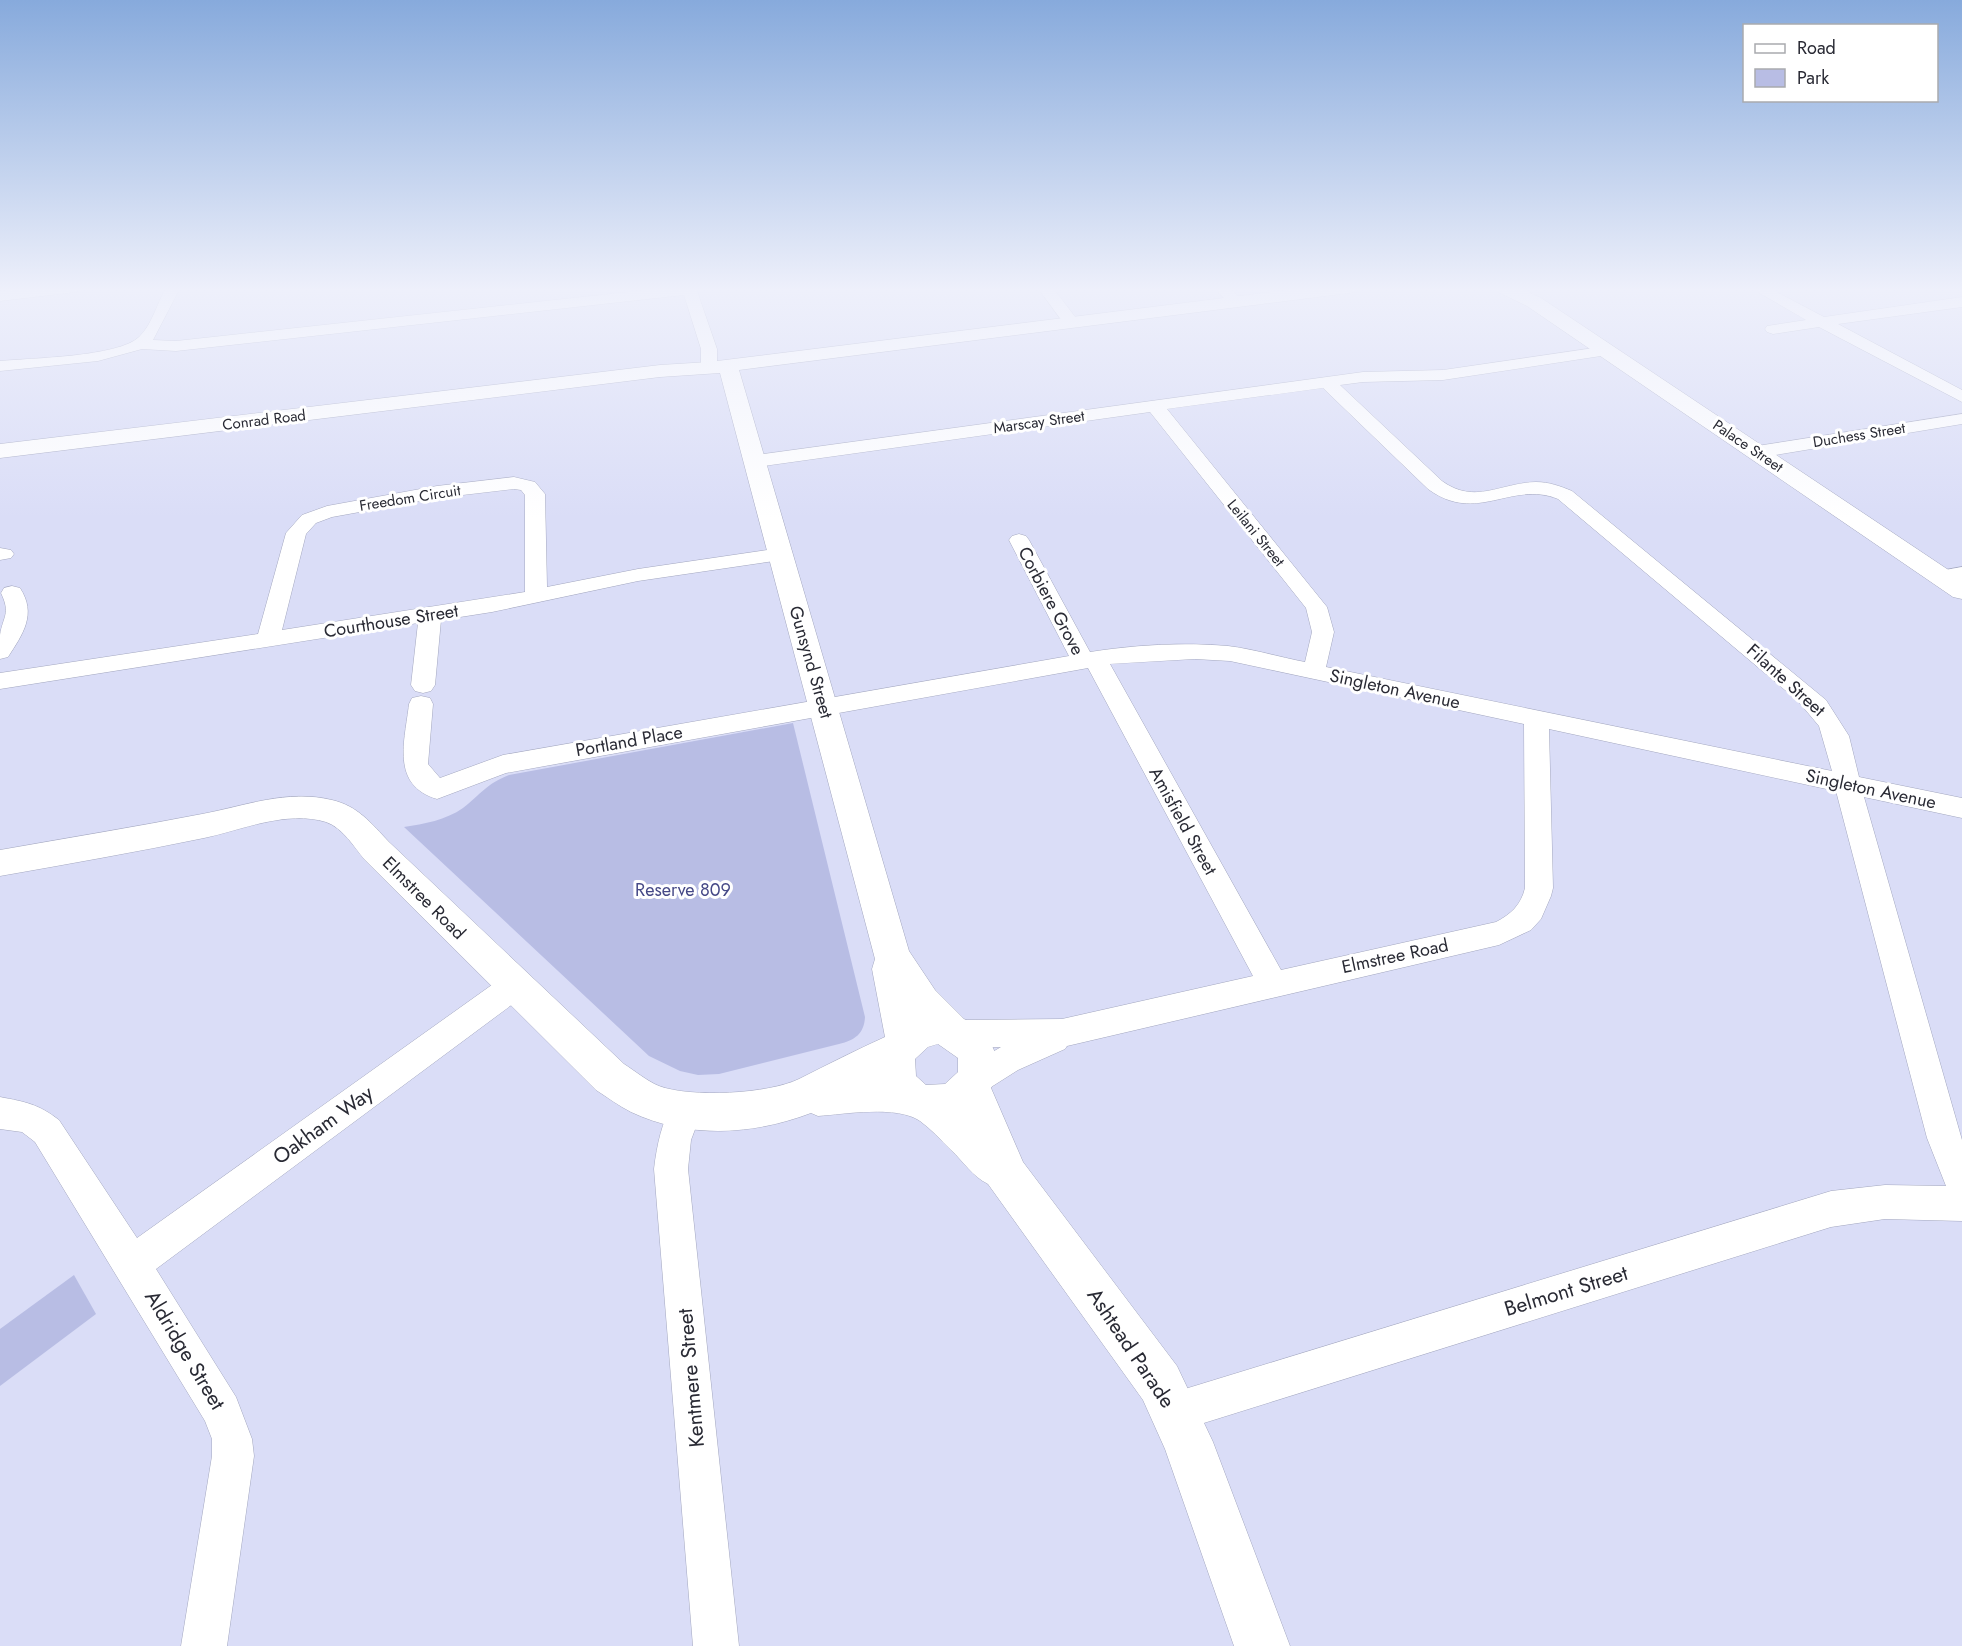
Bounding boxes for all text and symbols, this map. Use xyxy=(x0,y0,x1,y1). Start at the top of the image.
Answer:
legend xyxy=(1743,24,1938,102)
text: Road xyxy=(1797,35,1836,61)
text: Park xyxy=(1797,65,1829,91)
street label: Conrad Road xyxy=(221,404,307,436)
street label: Marscay Street xyxy=(992,405,1086,439)
street label: Palace Street xyxy=(1708,414,1788,478)
street label: Duchess Street xyxy=(1811,417,1907,453)
street label: Freedom Circuit xyxy=(358,479,463,517)
street label: Leilani Street xyxy=(1222,495,1290,572)
street label: Corbiere Grove xyxy=(1011,542,1091,660)
street label: Courthouse Street xyxy=(322,597,461,644)
street label: Gunsynd Street xyxy=(783,603,840,722)
street label: Filante Street xyxy=(1741,638,1832,723)
street label: Singleton Avenue xyxy=(1327,662,1463,716)
street label: Portland Place xyxy=(574,719,684,763)
street label: Amisfield Street xyxy=(1143,762,1224,880)
street label: Singleton Avenue xyxy=(1803,762,1939,816)
street label: Elmstree Road xyxy=(377,851,471,945)
park label: Reserve 809 xyxy=(635,877,731,903)
street label: Elmstree Road xyxy=(1339,932,1451,980)
street label: Oakham Way xyxy=(267,1078,380,1172)
street label: Belmont Street xyxy=(1501,1258,1631,1324)
street label: Ashtead Parade xyxy=(1080,1282,1182,1414)
street label: Aldridge Street xyxy=(138,1285,232,1415)
street label: Kentmere Street xyxy=(670,1307,712,1449)

